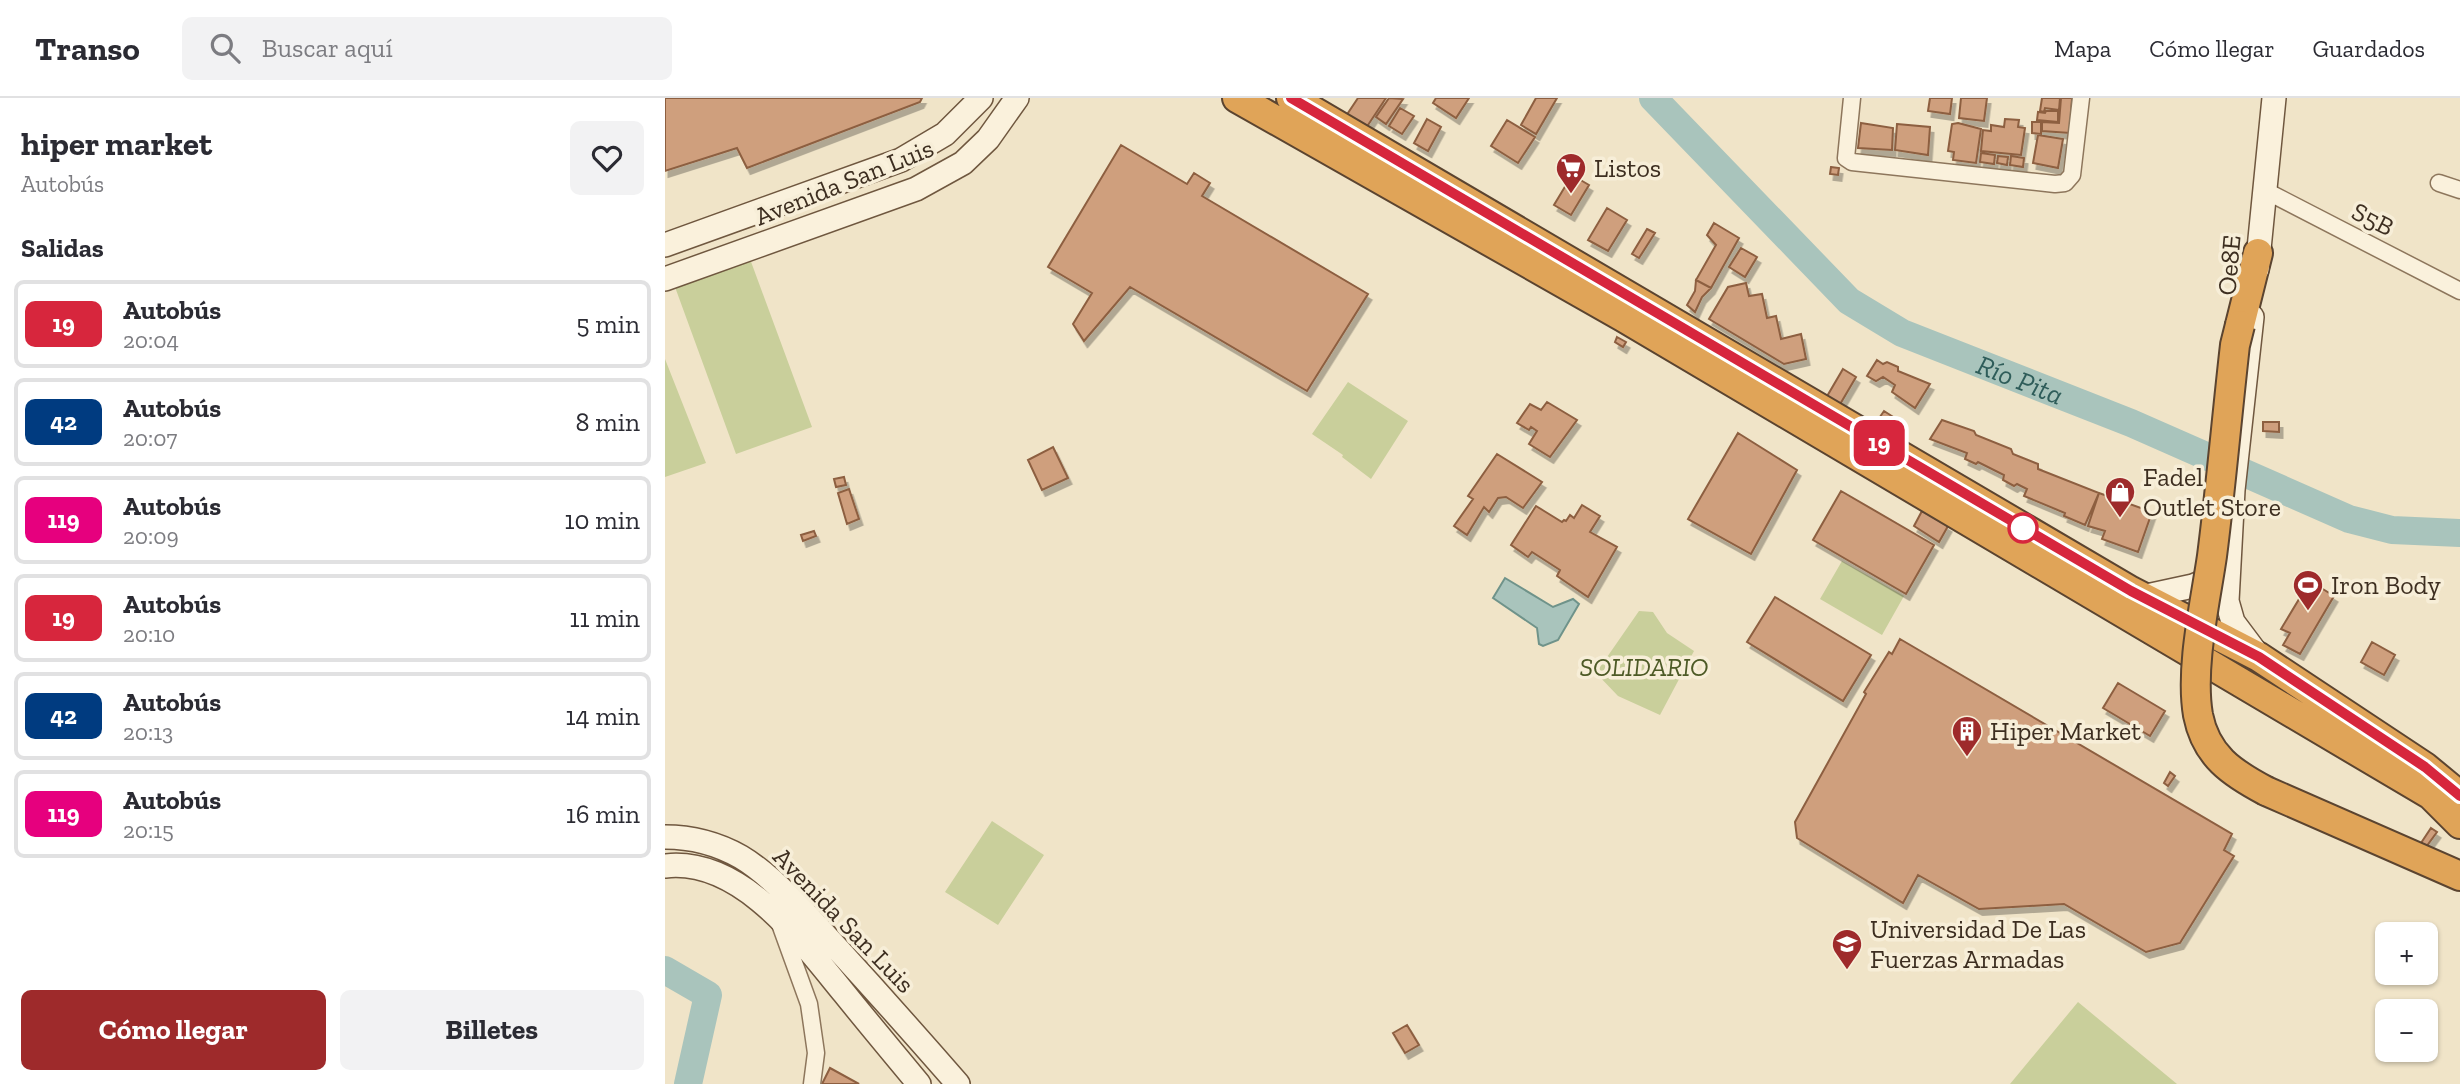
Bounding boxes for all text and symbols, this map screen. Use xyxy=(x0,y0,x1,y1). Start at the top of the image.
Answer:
search box xyxy=(182,17,672,80)
text: Transo xyxy=(35,29,140,68)
icon: search xyxy=(206,29,244,67)
text: Buscar aquí xyxy=(262,32,393,64)
text: Mapa xyxy=(2054,34,2111,63)
text: Cómo llegar xyxy=(2149,34,2275,63)
text: Guardados xyxy=(2313,34,2425,63)
button: heart xyxy=(570,121,644,195)
text: hiper market xyxy=(21,124,212,163)
street label: Avenida San Luis xyxy=(750,132,938,232)
supermarket icon: Listos xyxy=(1554,151,1588,195)
place label: Listos xyxy=(1594,152,1661,184)
text: Autobús xyxy=(21,170,104,198)
street label: S5B xyxy=(2347,195,2399,243)
text: Salidas xyxy=(21,232,104,264)
street label: Oe8E xyxy=(2210,233,2248,297)
text: Autobús xyxy=(123,294,221,326)
text: 5 min xyxy=(576,308,640,340)
text: 19 xyxy=(52,309,75,338)
text: 20:04 xyxy=(123,326,179,354)
water label: Río Pita xyxy=(1972,348,2068,412)
text: Autobús xyxy=(123,392,221,424)
text: 8 min xyxy=(575,406,640,438)
text: 42 xyxy=(50,407,77,436)
line badge: 19 xyxy=(1847,420,1911,466)
text: 20:07 xyxy=(123,424,177,452)
text: 19 xyxy=(1868,428,1890,457)
place label: Fadel Outlet Store xyxy=(2143,461,2281,523)
shop icon: Fadel Outlet Store xyxy=(2103,475,2137,519)
text: Autobús xyxy=(123,490,221,522)
text: 10 min xyxy=(564,504,640,536)
text: 119 xyxy=(47,505,80,534)
unlabelled marker xyxy=(2008,513,2038,543)
text: 20:09 xyxy=(123,522,179,550)
sports icon: Iron Body xyxy=(2291,568,2325,612)
place label: Iron Body xyxy=(2331,569,2441,601)
text: Autobús xyxy=(123,588,221,620)
text: 11 min xyxy=(569,602,640,634)
text: 19 xyxy=(52,603,75,632)
text: 20:10 xyxy=(123,620,175,648)
park label: SOLIDARIO xyxy=(1579,651,1709,683)
text: Autobús xyxy=(123,686,221,718)
text: 14 min xyxy=(565,700,640,732)
text: 42 xyxy=(50,701,77,730)
building icon: Hiper Market xyxy=(1950,714,1984,758)
place label: Hiper Market xyxy=(1990,715,2141,747)
text: 20:13 xyxy=(123,718,173,746)
text: Autobús xyxy=(123,784,221,816)
text: 16 min xyxy=(566,798,640,830)
text: 119 xyxy=(47,799,80,828)
text: 20:15 xyxy=(123,816,174,844)
street label: Avenida San Luis xyxy=(766,841,922,999)
place label: Universidad De Las Fuerzas Armadas xyxy=(1870,913,2086,975)
map controls xyxy=(2375,922,2438,1062)
button: + xyxy=(2375,922,2438,985)
school or university icon: Universidad De Las Fuerzas Armadas xyxy=(1830,927,1864,971)
button: Cómo llegar xyxy=(21,990,326,1070)
button: Billetes xyxy=(340,990,644,1070)
button: − xyxy=(2375,999,2438,1062)

